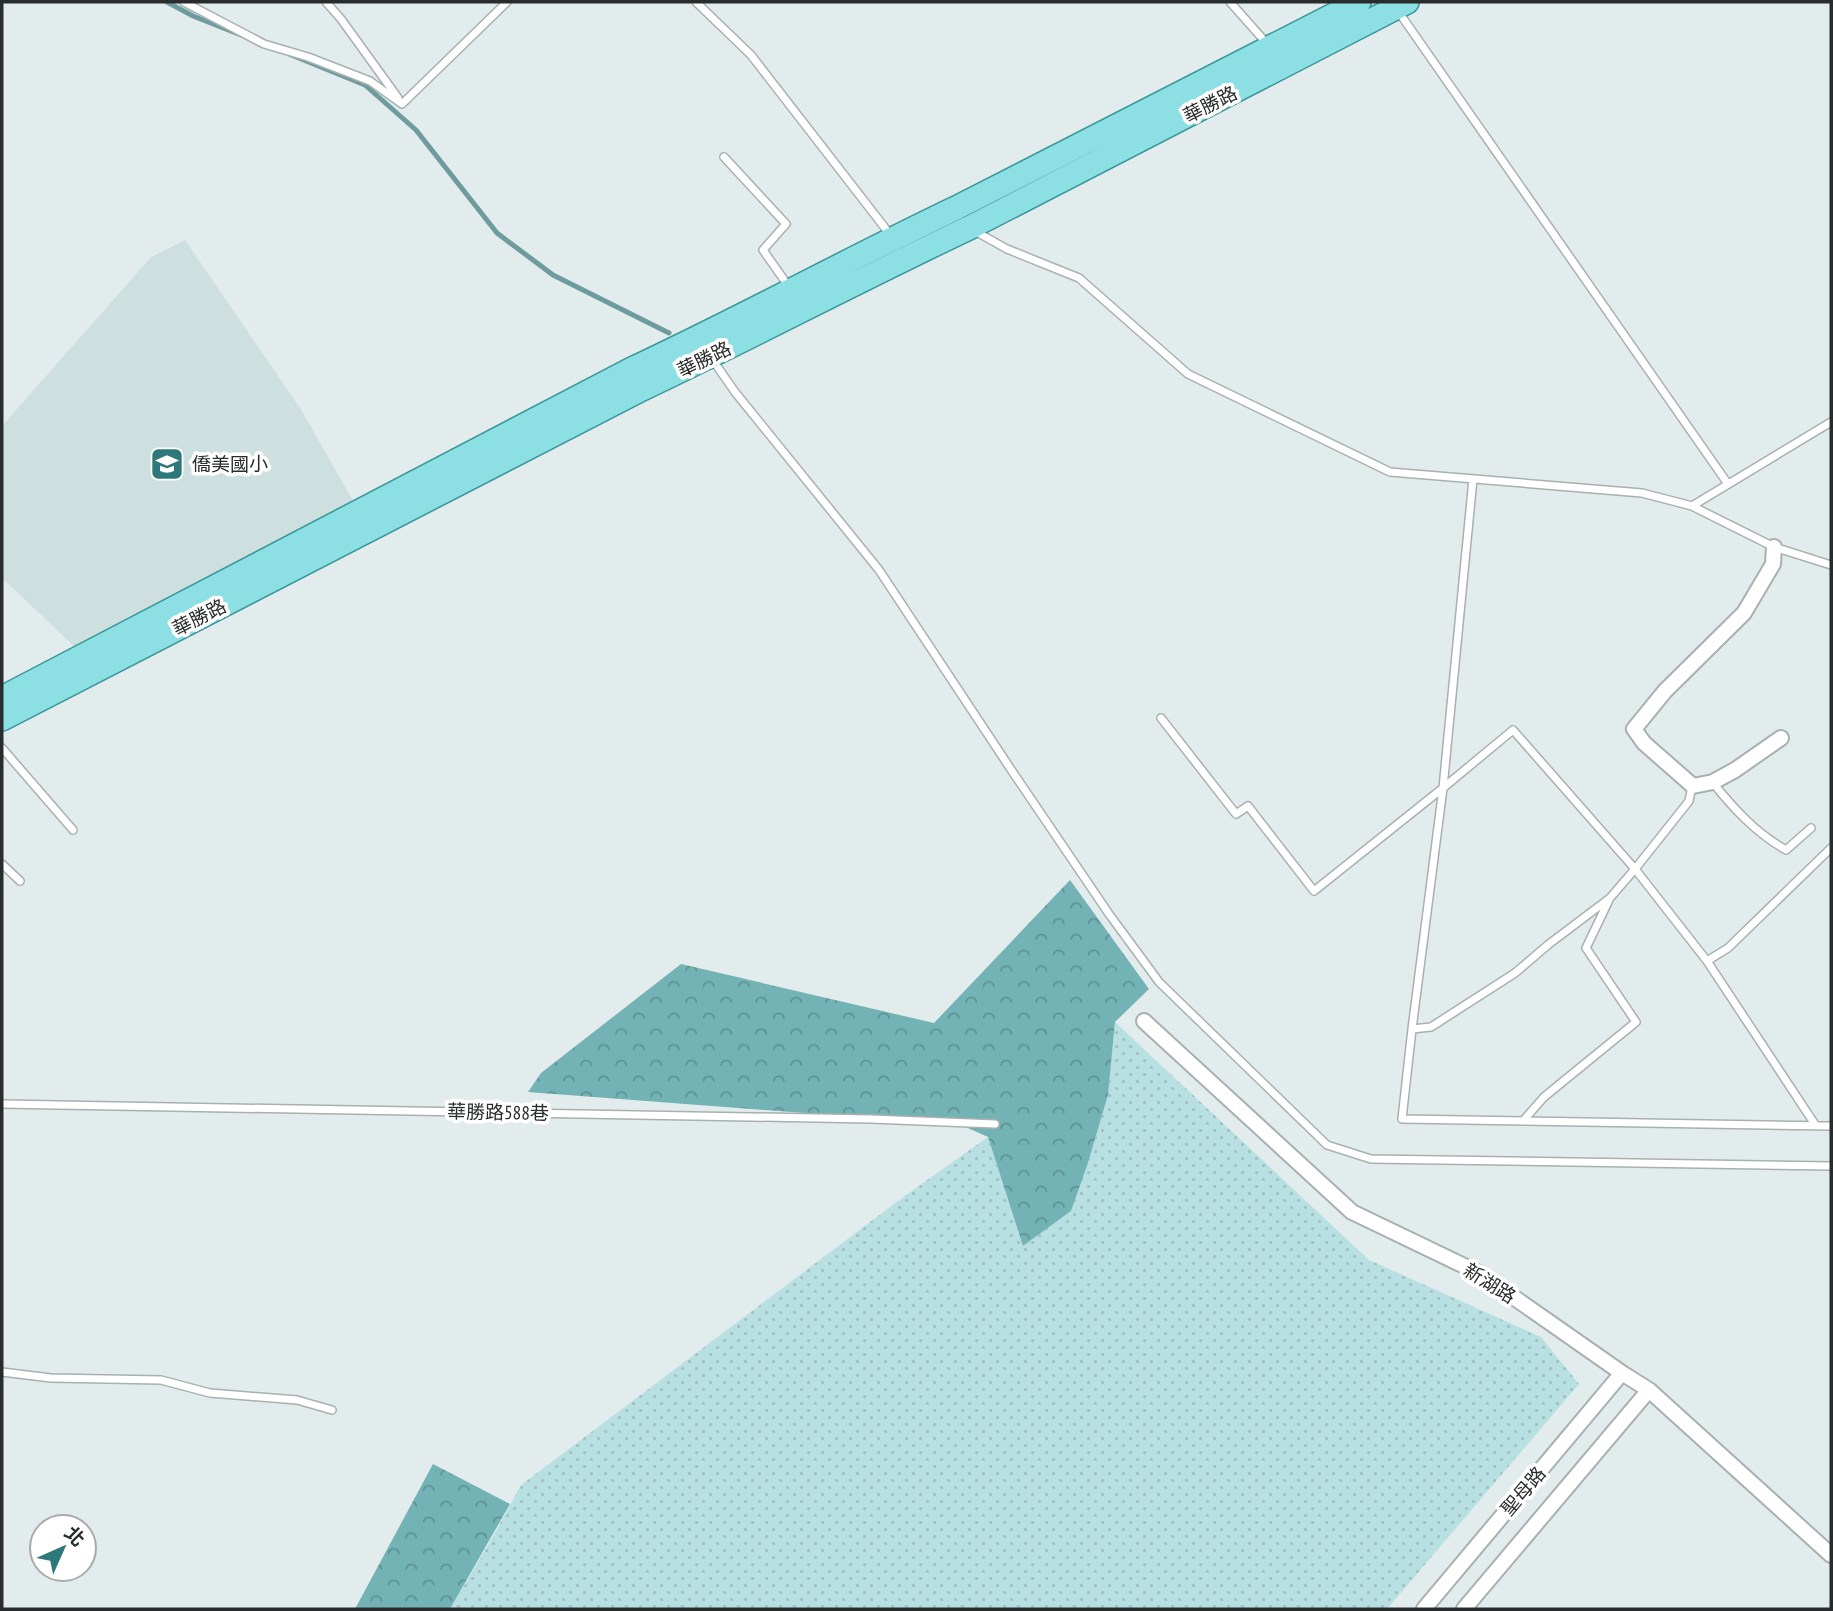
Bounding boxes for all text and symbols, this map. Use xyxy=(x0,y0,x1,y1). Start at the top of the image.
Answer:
street label: 華勝路 xyxy=(1179,80,1241,128)
street label: 華勝路 xyxy=(673,336,735,382)
school or university icon: 僑美國小 xyxy=(148,445,186,483)
place label: 僑美國小 xyxy=(192,452,268,476)
street label: 華勝路 xyxy=(168,593,230,641)
street label: 華勝路588巷 xyxy=(447,1099,549,1125)
street label: 新湖路 xyxy=(1459,1258,1521,1308)
street label: 聖母路 xyxy=(1495,1461,1551,1521)
north arrow xyxy=(28,1513,98,1583)
text: 北 xyxy=(60,1521,90,1551)

